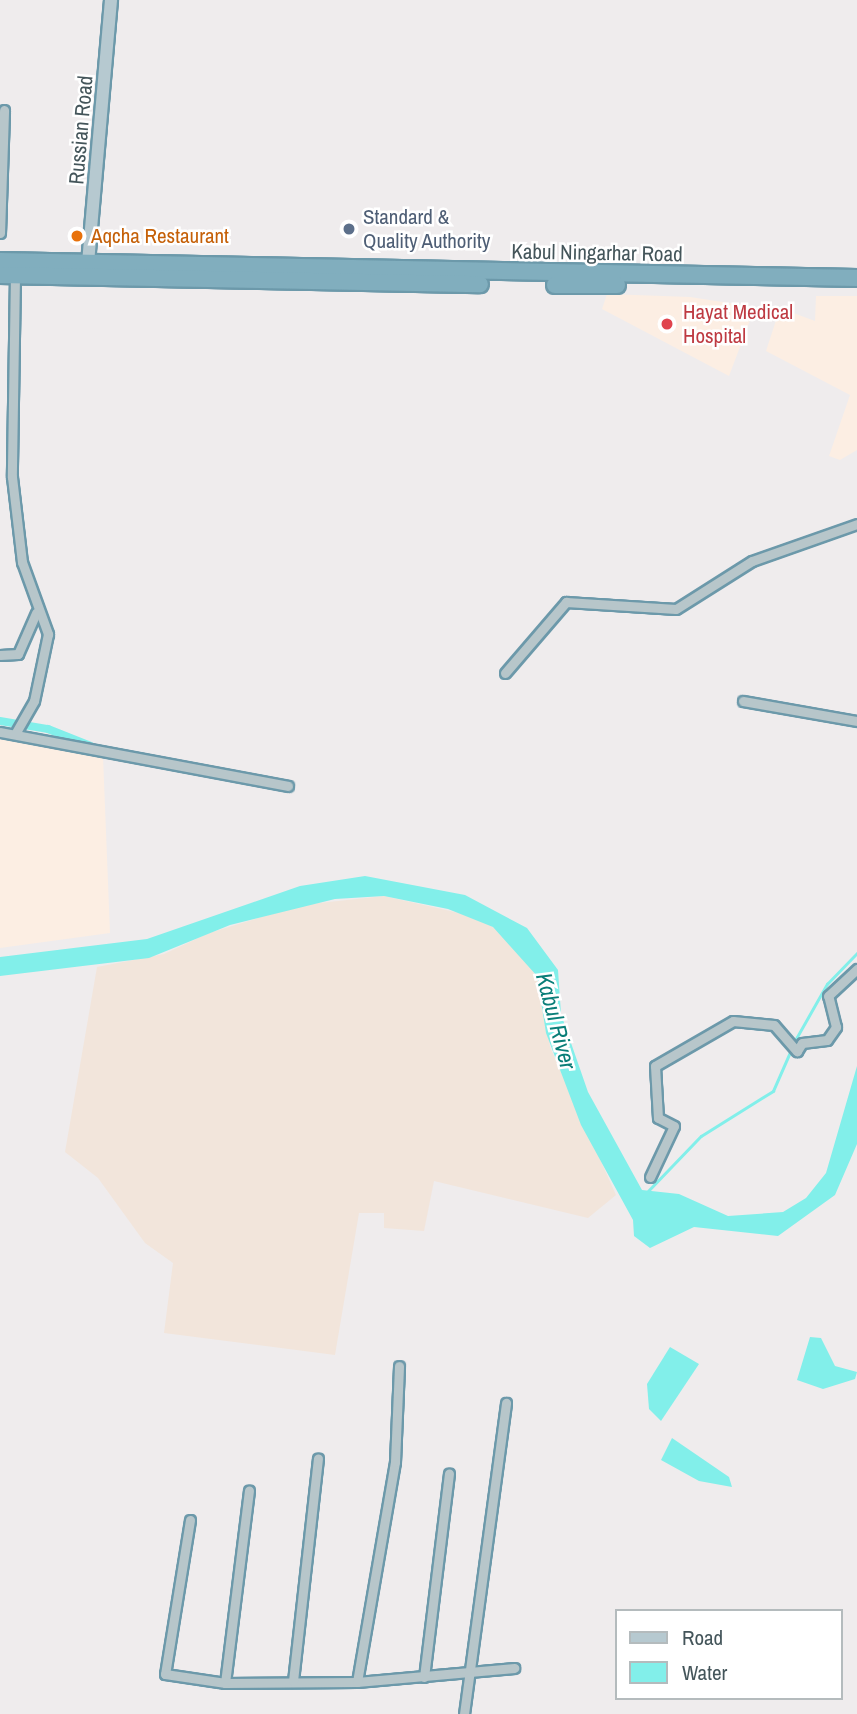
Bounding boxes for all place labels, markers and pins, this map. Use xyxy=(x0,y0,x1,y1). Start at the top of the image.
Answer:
place label: Standard & Quality Authority xyxy=(363,204,491,254)
marker: Standard & Quality Authority xyxy=(341,221,357,237)
place label: Aqcha Restaurant xyxy=(91,223,229,249)
marker: Aqcha Restaurant xyxy=(69,228,85,244)
place label: Hayat Medical Hospital xyxy=(683,299,793,349)
marker: Hayat Medical Hospital xyxy=(657,314,677,334)

